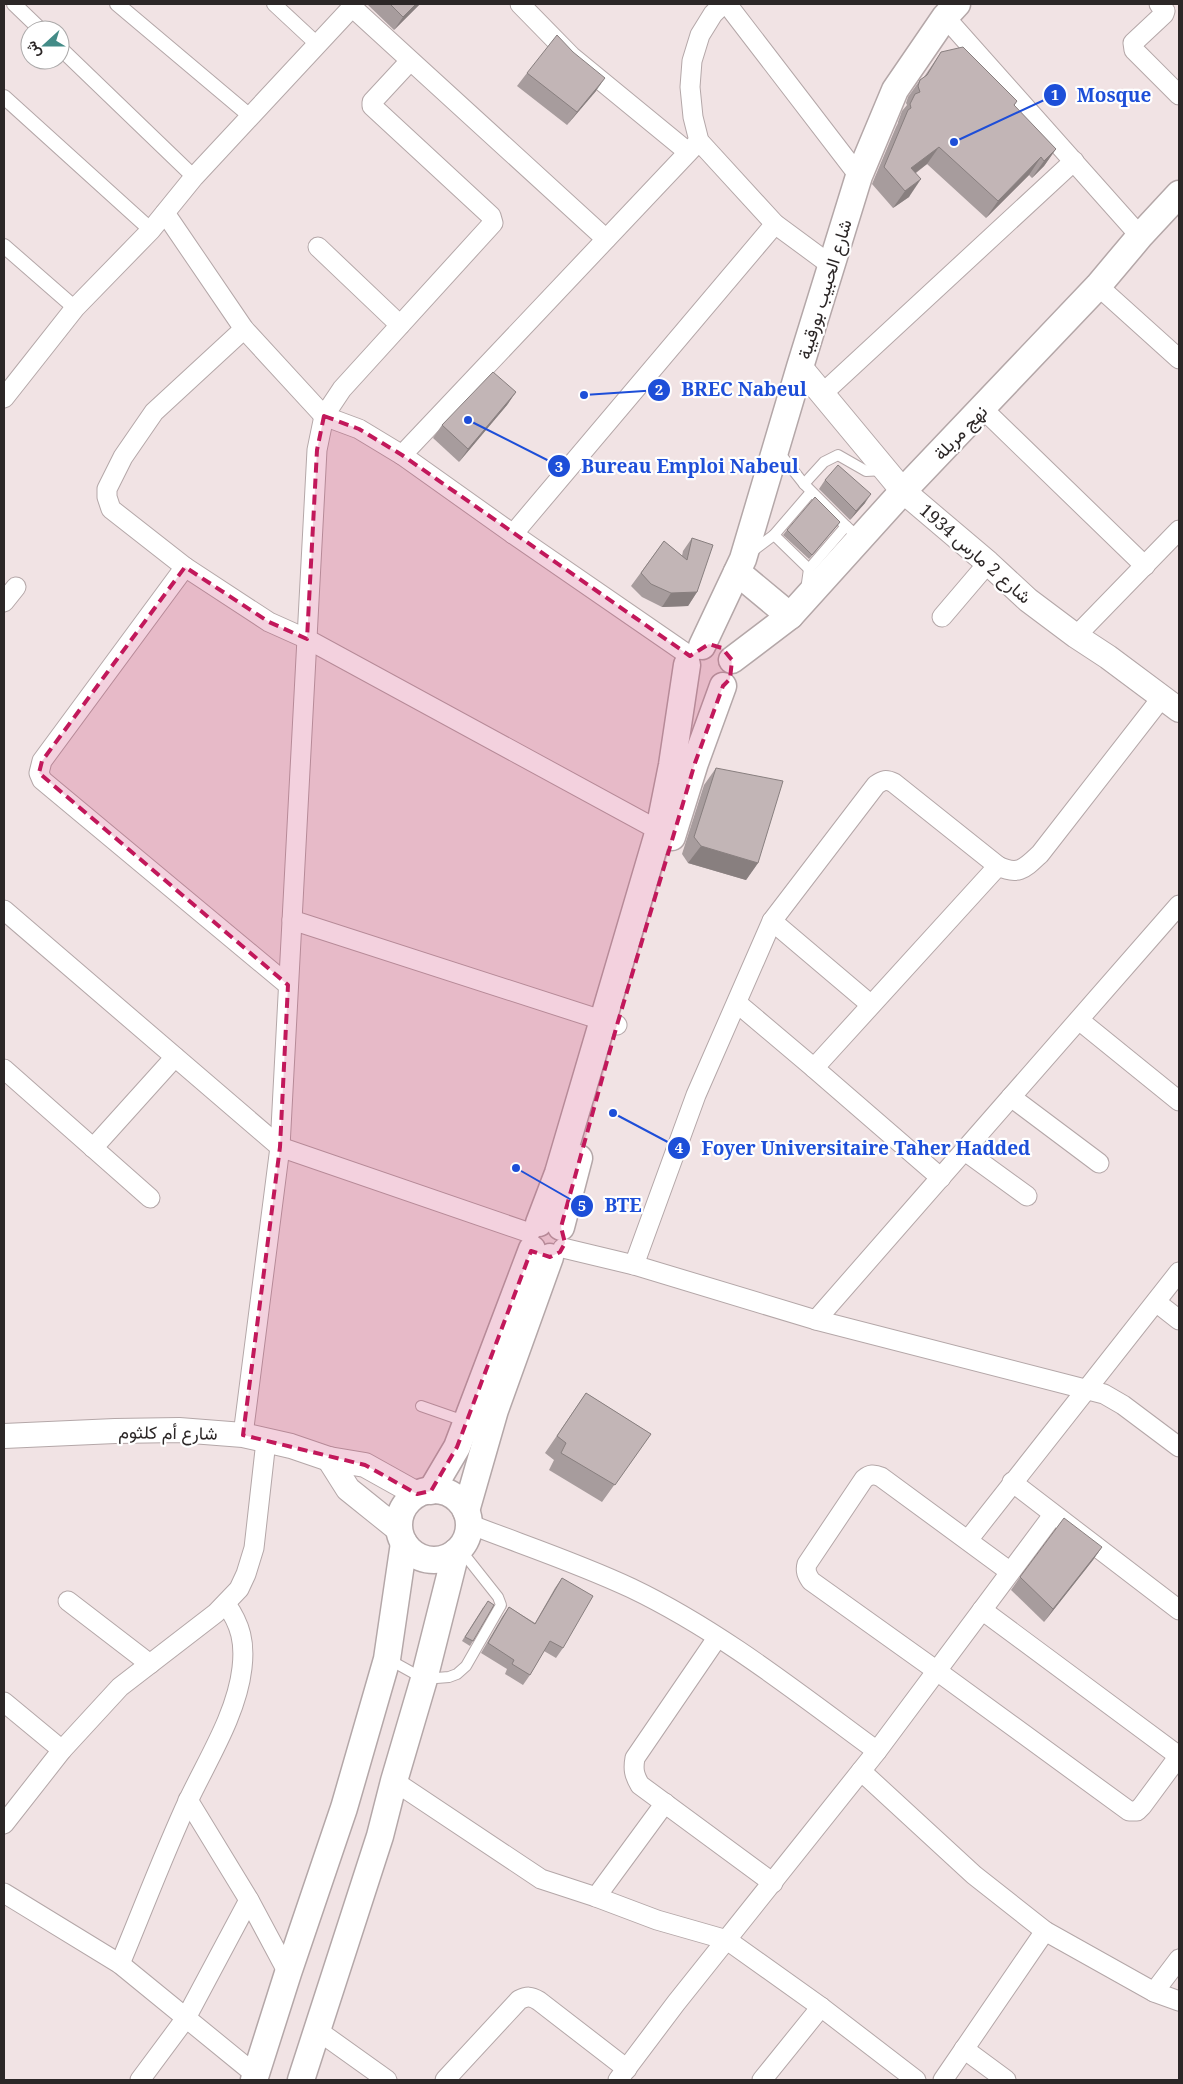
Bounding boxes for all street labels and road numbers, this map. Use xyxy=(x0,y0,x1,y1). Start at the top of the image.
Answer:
street label: شارع الحبيب بورقيبة xyxy=(791,216,858,362)
street label: نهج مربلة xyxy=(928,399,993,465)
street label: شارع 2 مارس 1934 xyxy=(914,498,1037,609)
street label: شارع أم كلثوم xyxy=(118,1419,218,1446)

